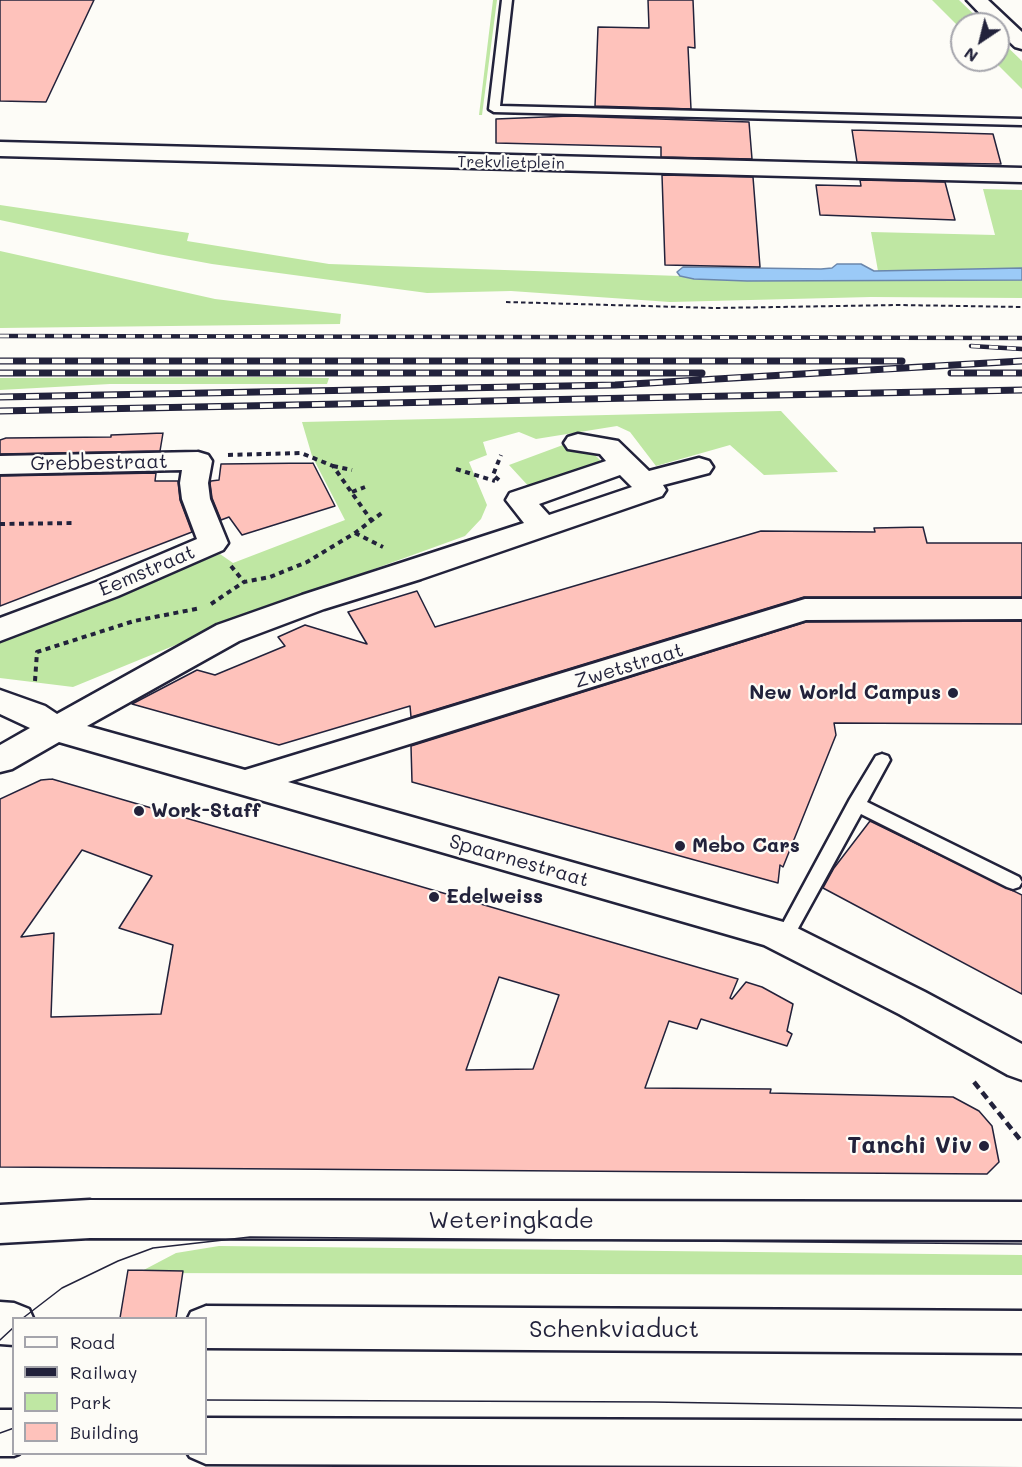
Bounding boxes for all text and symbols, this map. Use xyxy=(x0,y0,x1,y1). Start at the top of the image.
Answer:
north arrow xyxy=(950,12,1010,72)
text: N xyxy=(960,43,982,68)
street label: Trekvlietplein xyxy=(457,152,565,174)
street label: Grebbestraat xyxy=(30,450,168,476)
street label: Eemstraat xyxy=(95,540,199,602)
street label: Zwetstraat xyxy=(572,638,686,694)
place label: New World Campus xyxy=(749,681,941,705)
marker: New World Campus xyxy=(946,686,960,700)
place label: Work-Staff xyxy=(151,799,261,823)
marker: Work-Staff xyxy=(132,804,146,818)
street label: Spaarnestraat xyxy=(446,830,592,892)
place label: Mebo Cars xyxy=(692,834,800,858)
marker: Mebo Cars xyxy=(673,839,687,853)
place label: Edelweiss xyxy=(446,885,543,909)
marker: Edelweiss xyxy=(427,890,441,904)
place label: Tanchi Viv xyxy=(847,1132,972,1160)
marker: Tanchi Viv xyxy=(977,1139,991,1153)
street label: Weteringkade xyxy=(428,1207,594,1235)
street label: Schenkviaduct xyxy=(529,1316,699,1344)
legend xyxy=(12,1317,207,1455)
text: Road xyxy=(70,1330,115,1354)
text: Railway xyxy=(70,1360,137,1384)
text: Park xyxy=(70,1390,111,1414)
text: Building xyxy=(70,1420,138,1444)

